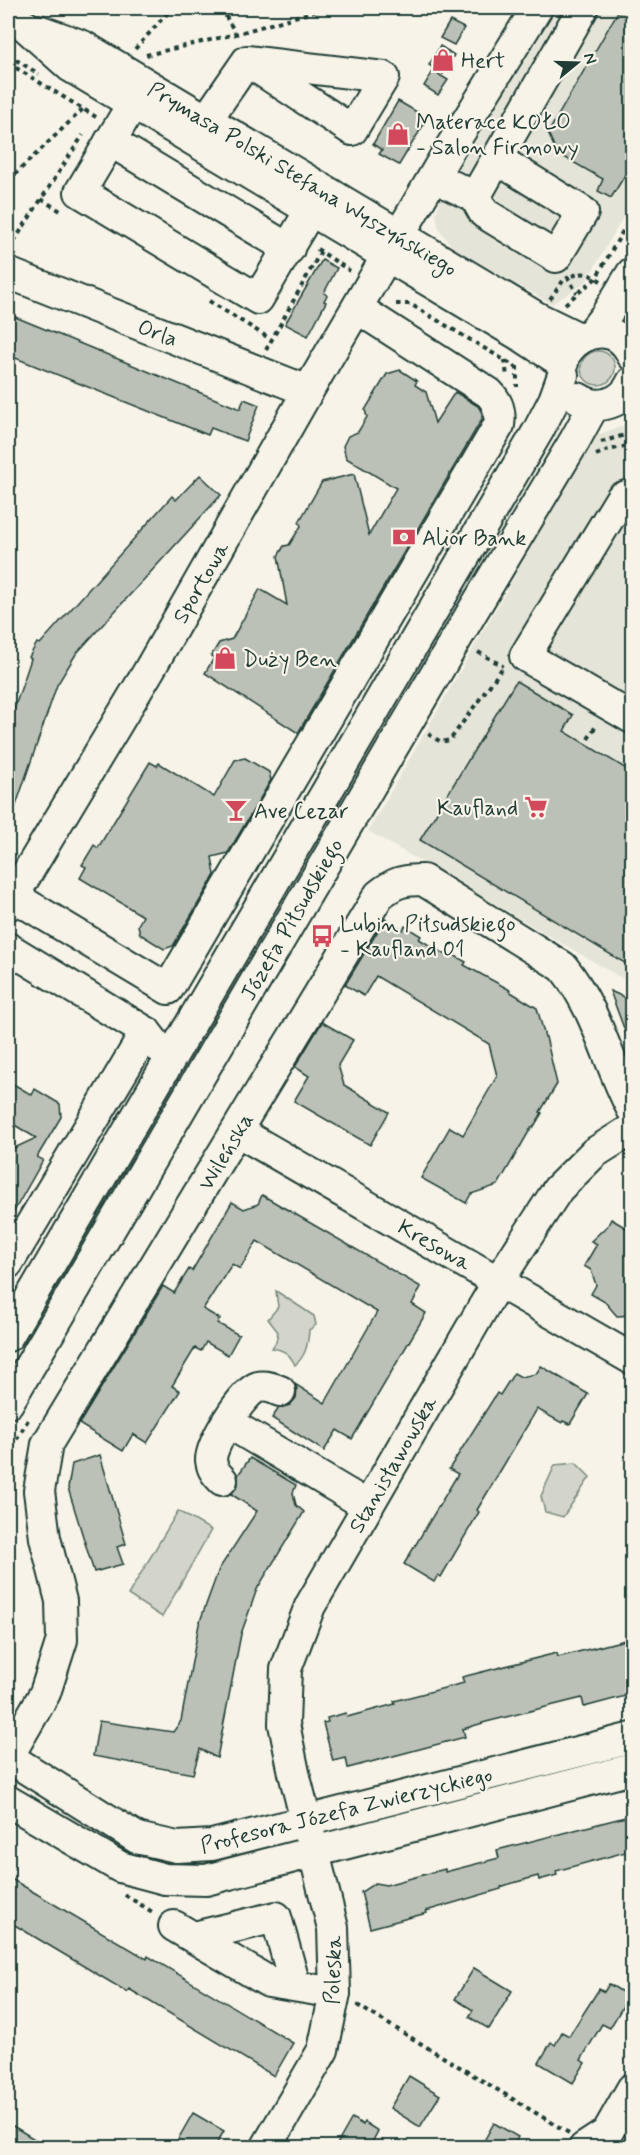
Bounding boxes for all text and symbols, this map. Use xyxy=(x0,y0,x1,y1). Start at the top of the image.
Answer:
north arrow xyxy=(547,33,607,93)
shop icon: Hert xyxy=(430,47,456,73)
place label: Hert xyxy=(461,48,505,76)
text: N xyxy=(578,50,601,67)
street label: Prymasa Polski Stefana Wyszyńskiego xyxy=(141,76,462,286)
place label: Materace KOŁO - Salon Firmowy xyxy=(416,109,579,162)
shop icon: Materace KOŁO - Salon Firmowy xyxy=(385,121,411,147)
street label: Orla xyxy=(133,314,181,354)
bank icon: Alior Bank xyxy=(391,524,417,550)
place label: Alior Bank xyxy=(422,525,526,553)
street label: Sportowa xyxy=(167,536,237,629)
shop icon: Duży Ben xyxy=(212,645,238,671)
place label: Duży Ben xyxy=(243,646,337,674)
supermarket icon: Kaufland xyxy=(523,794,549,820)
place label: Kaufland xyxy=(437,795,518,823)
bar icon: Ave Cezar xyxy=(223,797,249,823)
place label: Ave Cezar xyxy=(254,798,349,826)
street label: Józefa Piłsudskiego xyxy=(235,834,353,1008)
place label: Lubin Piłsudskiego - Kaufland 01 xyxy=(340,911,516,964)
bus stop icon: Lubin Piłsudskiego - Kaufland 01 xyxy=(309,923,335,949)
street label: Wileńska xyxy=(193,1108,261,1196)
street label: Kresowa xyxy=(392,1214,476,1278)
street label: Stanisławowska xyxy=(343,1391,445,1539)
street label: Profesora Józefa Zwierzyckiego xyxy=(198,1761,496,1862)
street label: Poleska xyxy=(319,1934,349,2005)

